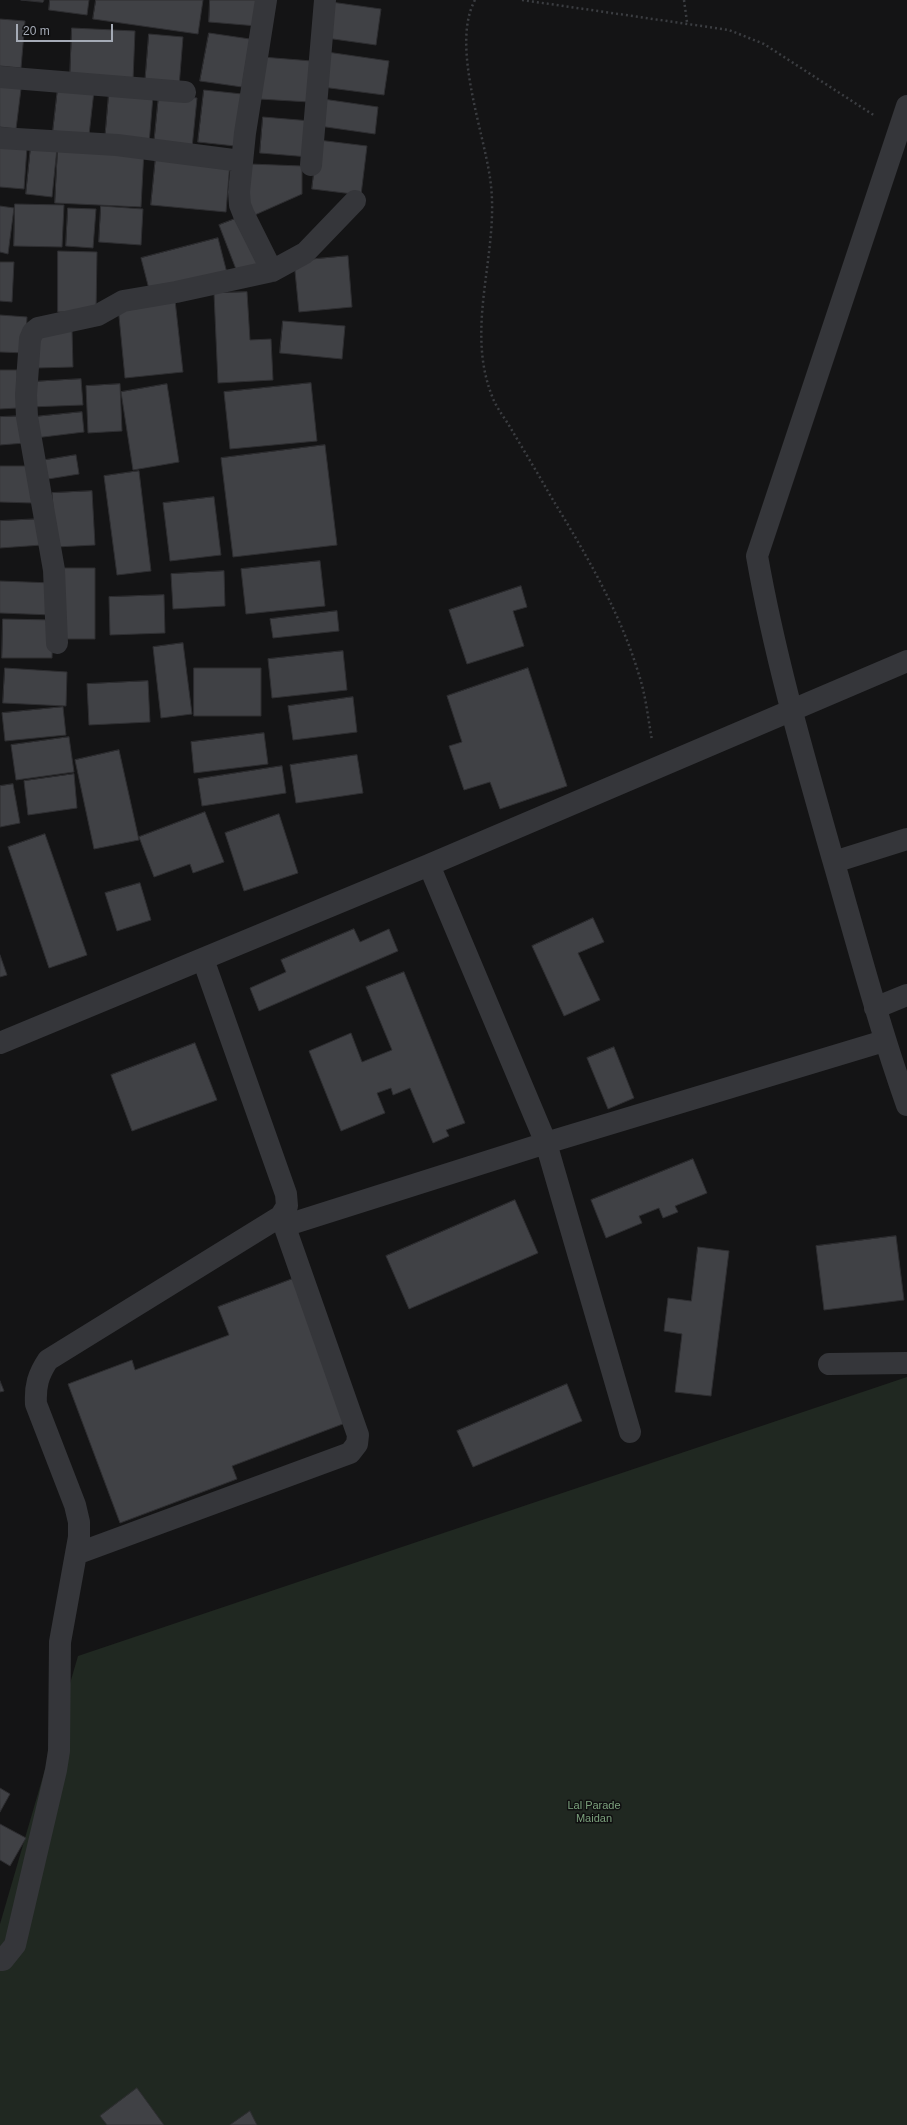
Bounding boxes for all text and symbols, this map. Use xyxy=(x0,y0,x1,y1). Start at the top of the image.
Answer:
scale bar xyxy=(18,16,115,42)
text: 20 m xyxy=(23,24,50,38)
park label: Lal Parade Maidan xyxy=(567,1799,621,1825)

